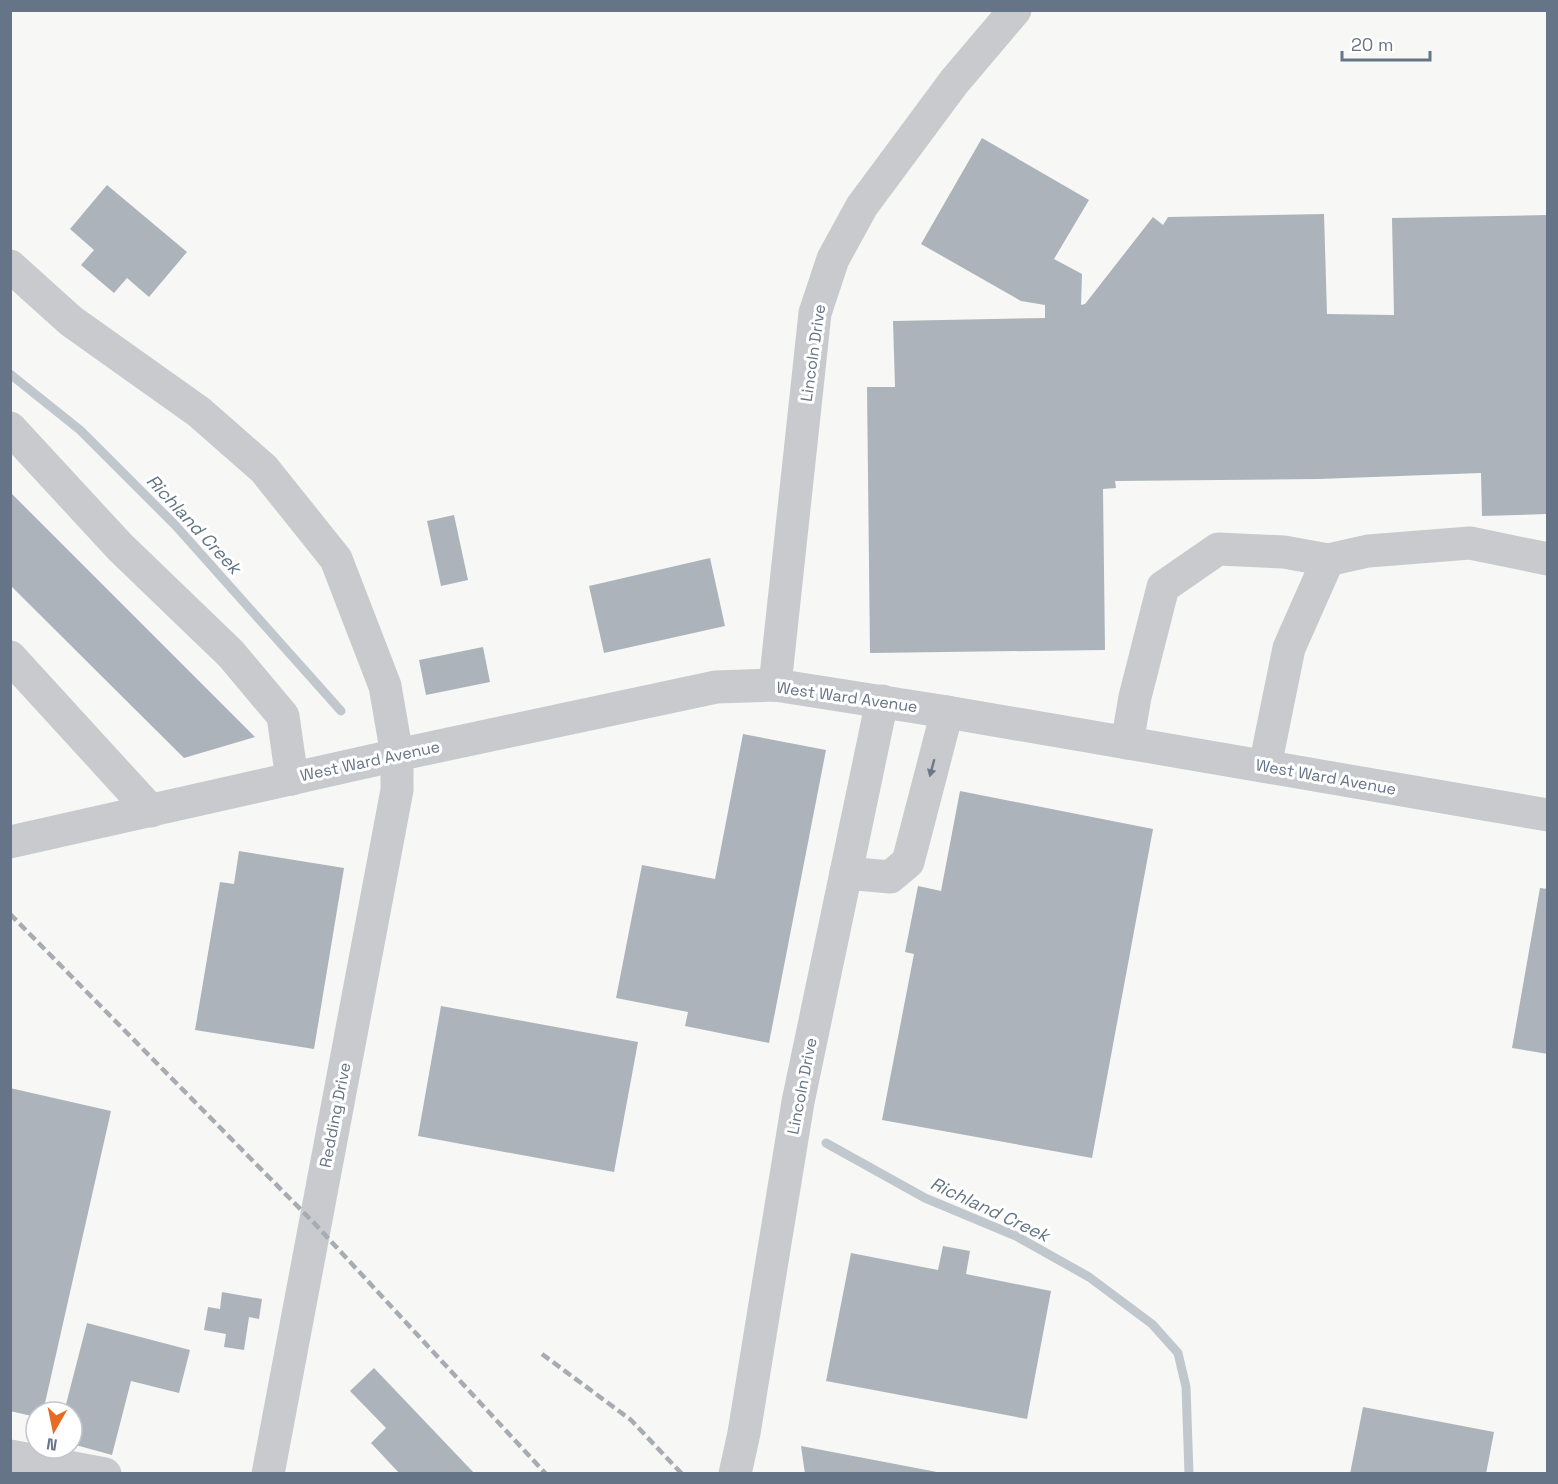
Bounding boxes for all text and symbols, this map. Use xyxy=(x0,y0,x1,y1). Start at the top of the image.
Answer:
scale bar xyxy=(1342,24,1430,62)
text: 20 m xyxy=(1351,33,1394,56)
street label: Lincoln Drive xyxy=(796,303,830,403)
water label: Richland Creek xyxy=(142,469,248,581)
street label: West Ward Avenue xyxy=(775,677,919,717)
street label: West Ward Avenue xyxy=(298,736,442,786)
street label: West Ward Avenue xyxy=(1254,754,1398,800)
one-way arrow xyxy=(927,759,937,778)
street label: Lincoln Drive xyxy=(782,1036,822,1136)
street label: Redding Drive xyxy=(315,1061,355,1169)
water label: Richland Creek xyxy=(927,1171,1055,1248)
north arrow xyxy=(24,1400,84,1460)
text: N xyxy=(45,1433,59,1456)

